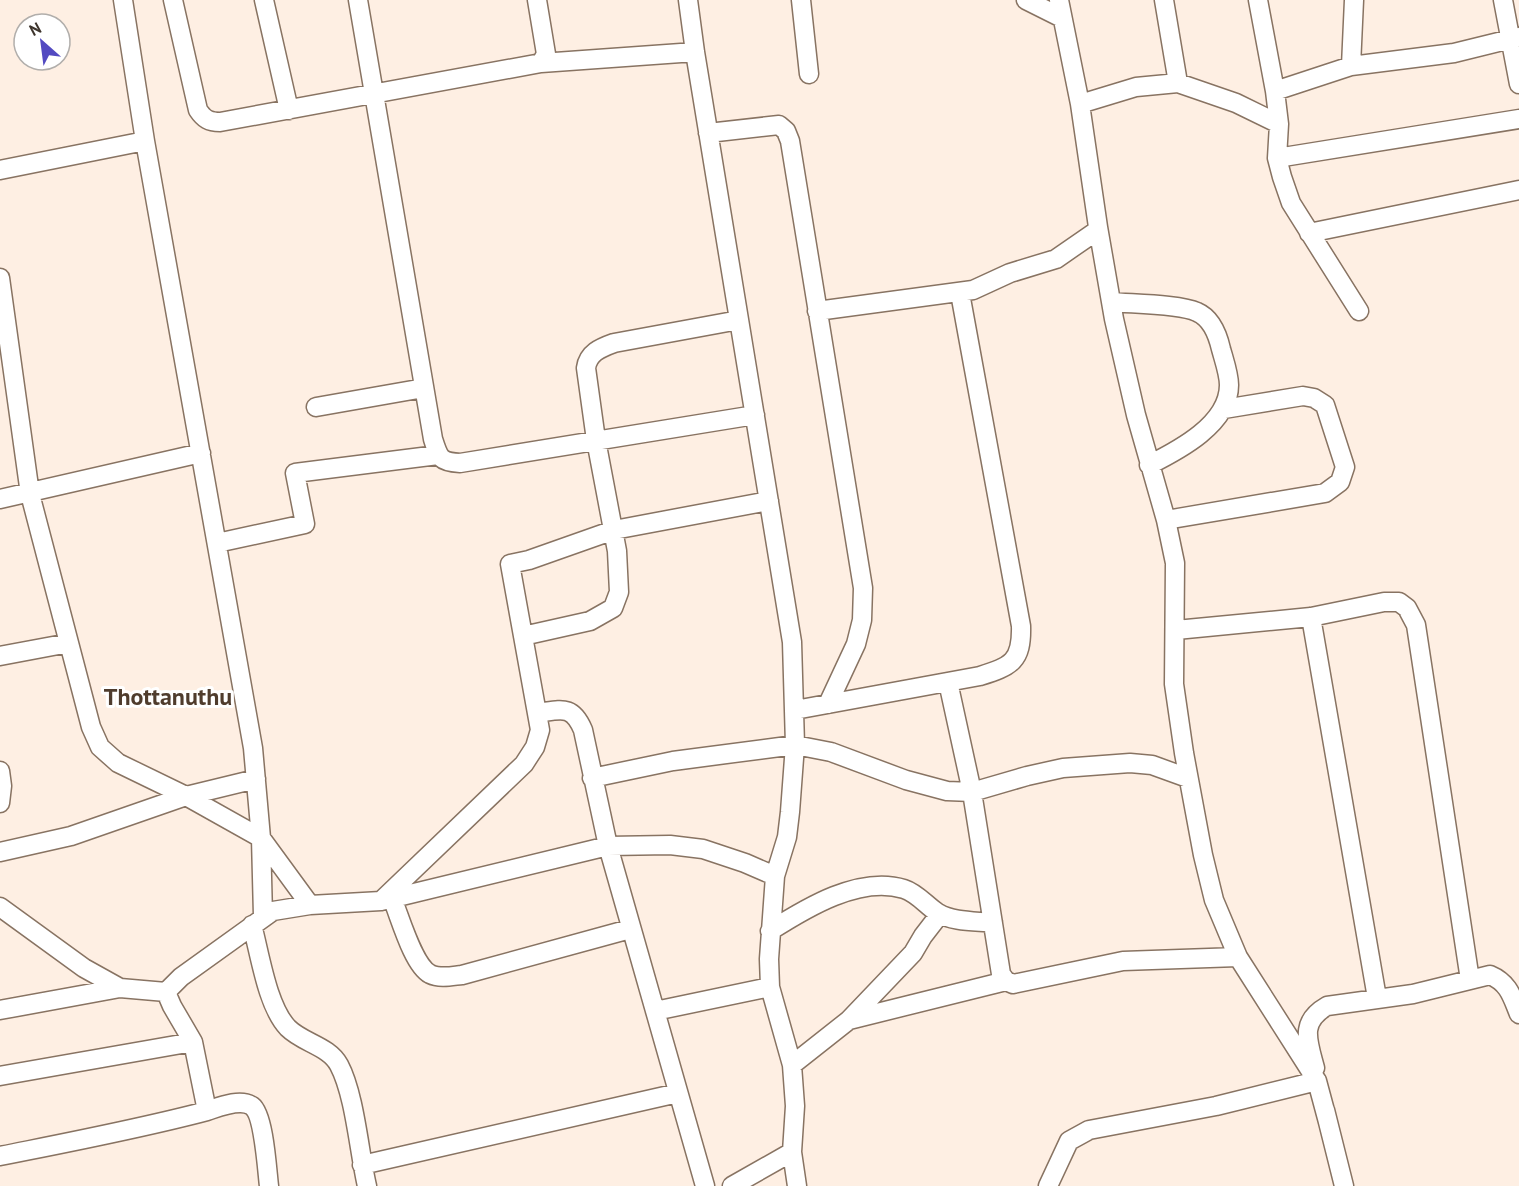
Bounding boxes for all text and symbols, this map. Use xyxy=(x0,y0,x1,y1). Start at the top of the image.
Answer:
north arrow xyxy=(12,12,72,72)
text: N xyxy=(26,17,44,40)
district label: Thottanuthu xyxy=(104,681,232,712)

